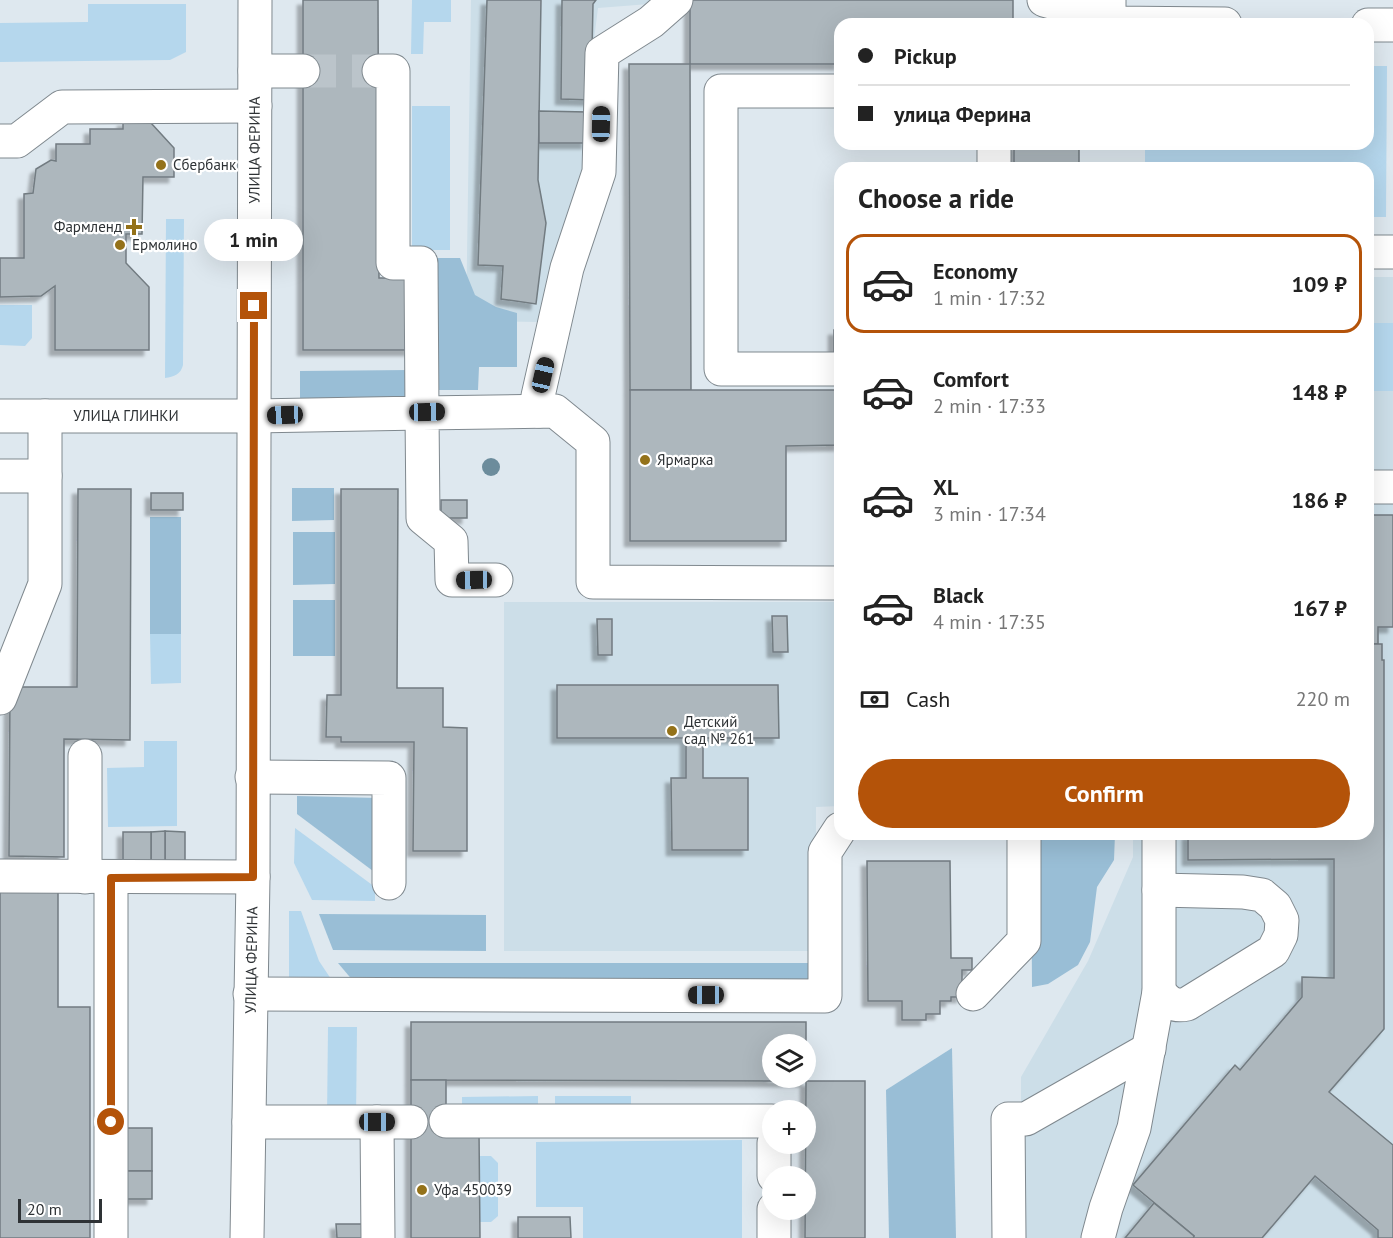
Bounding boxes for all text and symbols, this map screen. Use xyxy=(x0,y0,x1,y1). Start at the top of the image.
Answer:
text: Pickup xyxy=(894,42,957,70)
street label: УЛИЦА ФЕРИНА xyxy=(245,96,264,204)
text: улица Ферина xyxy=(894,100,1031,128)
car xyxy=(592,106,610,142)
place label: Сбербанк xyxy=(173,155,237,174)
marker: Сбербанк xyxy=(154,158,168,172)
text: Choose a ride xyxy=(858,181,1014,215)
place label: Фармленд xyxy=(54,217,122,236)
callout: 1 min xyxy=(204,219,304,261)
marker: Фармленд xyxy=(127,220,141,234)
text: 1 min xyxy=(229,227,278,253)
place label: Ермолино xyxy=(132,235,198,254)
marker: Ермолино xyxy=(113,238,127,252)
icon: car xyxy=(861,257,915,311)
text: Economy xyxy=(933,257,1017,285)
text: 109 ₽ xyxy=(1292,270,1347,298)
text: 1 min · 17:32 xyxy=(933,285,1046,311)
route end xyxy=(240,292,267,319)
car xyxy=(530,355,556,395)
icon: car xyxy=(861,365,915,419)
text: Comfort xyxy=(933,365,1009,393)
text: 148 ₽ xyxy=(1292,378,1347,406)
text: 2 min · 17:33 xyxy=(933,393,1046,419)
car xyxy=(409,403,445,421)
car xyxy=(267,405,303,425)
street label: УЛИЦА ГЛИНКИ xyxy=(73,406,179,425)
place label: Ярмарка xyxy=(657,450,714,469)
marker: Ярмарка xyxy=(638,453,652,467)
icon: car xyxy=(861,473,915,527)
text: XL xyxy=(933,473,958,501)
text: 186 ₽ xyxy=(1292,486,1347,514)
text: 3 min · 17:34 xyxy=(933,501,1046,527)
car xyxy=(456,571,492,589)
icon: car xyxy=(861,581,915,635)
text: Black xyxy=(933,581,984,609)
text: 167 ₽ xyxy=(1293,594,1347,622)
text: 4 min · 17:35 xyxy=(933,609,1046,635)
icon: cash xyxy=(858,683,891,716)
text: Cash xyxy=(906,685,950,713)
text: 220 m xyxy=(1296,686,1350,712)
place label: Детский сад № 261 xyxy=(684,712,754,748)
marker: Детский сад № 261 xyxy=(665,724,679,738)
button: Confirm xyxy=(858,759,1350,828)
street label: УЛИЦА ФЕРИНА xyxy=(241,906,262,1014)
car xyxy=(688,986,724,1004)
map controls xyxy=(762,1034,816,1220)
button: layers xyxy=(762,1034,816,1088)
button: + xyxy=(762,1100,816,1154)
route start xyxy=(97,1108,124,1135)
car xyxy=(359,1113,395,1131)
button: − xyxy=(762,1166,816,1220)
place label: Уфа 450039 xyxy=(434,1180,512,1199)
marker: Уфа 450039 xyxy=(415,1183,429,1197)
scale bar xyxy=(18,1196,102,1224)
text: 20 m xyxy=(27,1199,62,1219)

